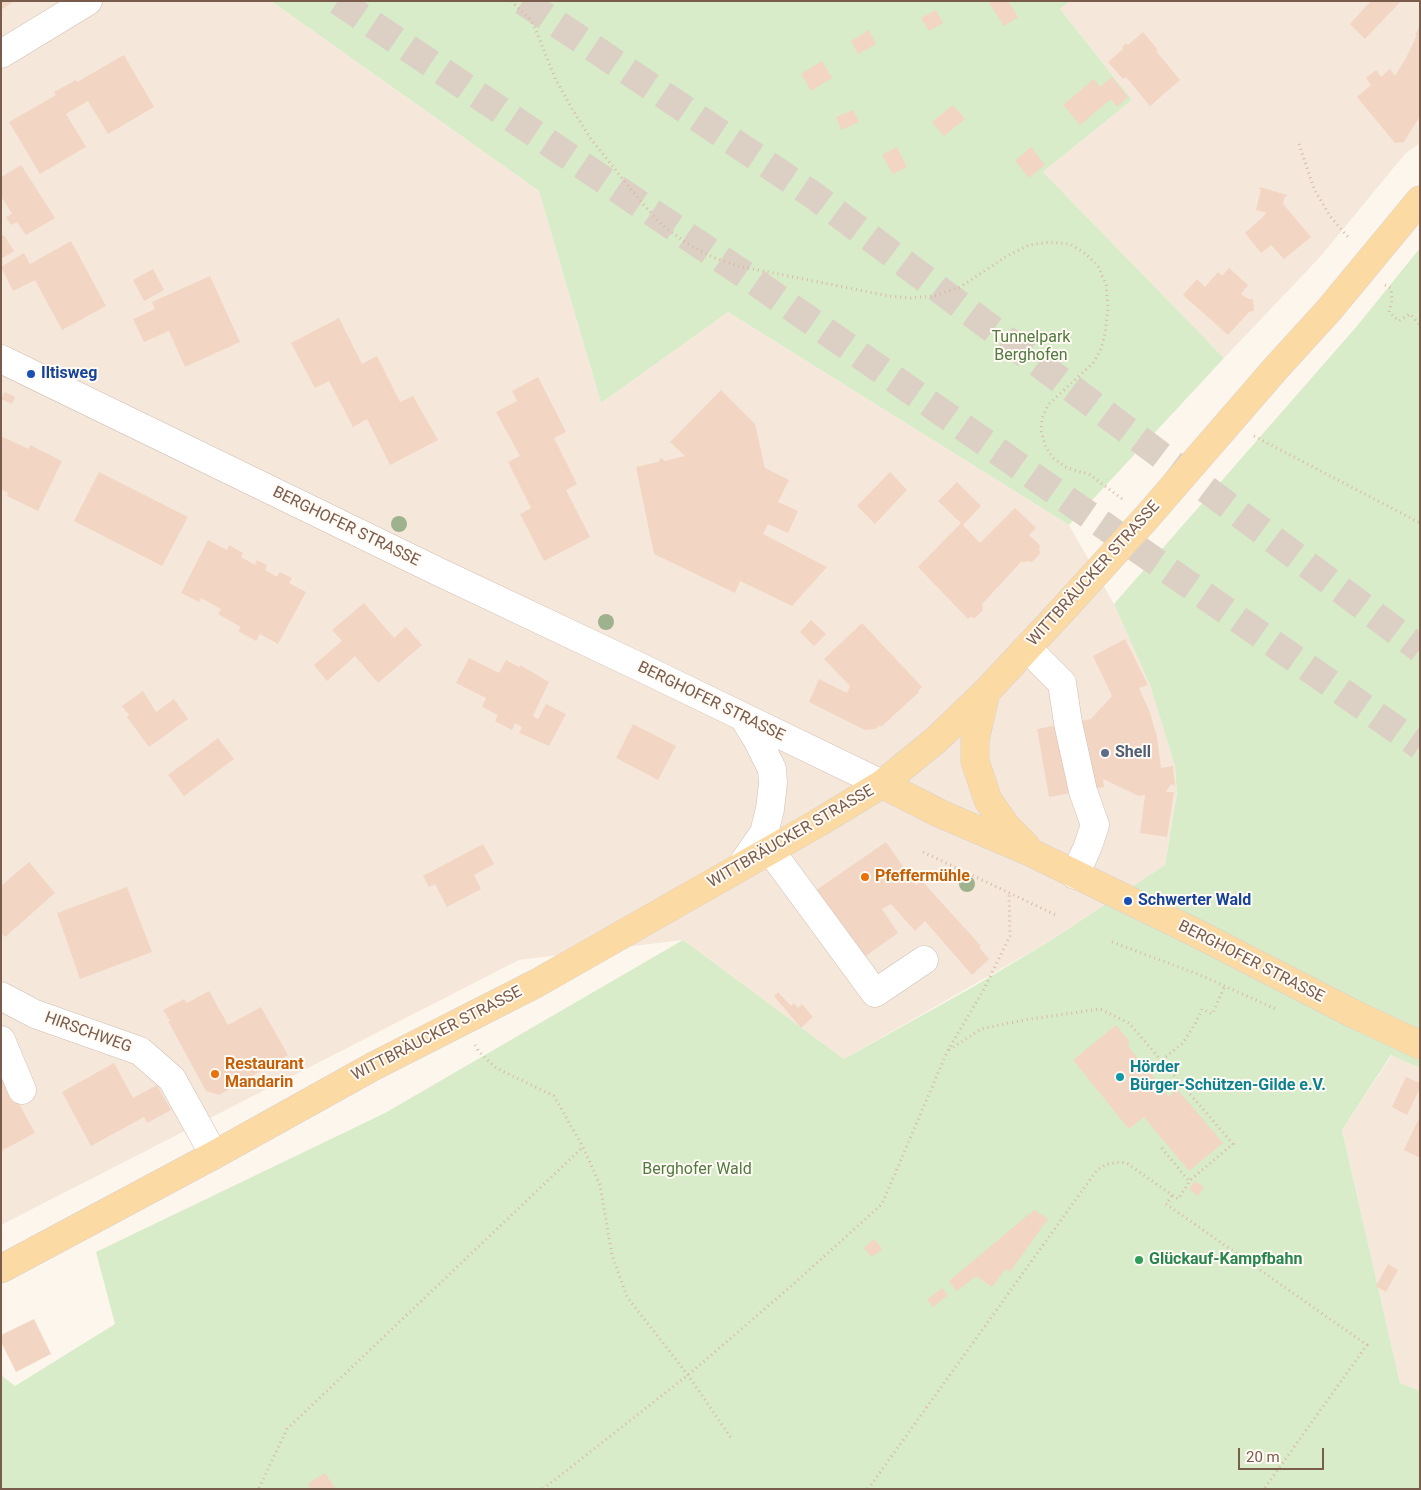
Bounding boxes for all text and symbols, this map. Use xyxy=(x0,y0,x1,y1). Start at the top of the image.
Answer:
park label: Tunnelpark Berghofen xyxy=(992,328,1070,366)
place label: Iltisweg xyxy=(41,364,97,384)
marker: Iltisweg xyxy=(25,368,37,380)
street label: BERGHOFER STRASSE xyxy=(269,483,423,571)
street label: WITTBRÄUCKER STRASSE xyxy=(1024,497,1164,651)
street label: BERGHOFER STRASSE xyxy=(634,658,788,746)
place label: Shell xyxy=(1115,743,1151,763)
marker: Shell xyxy=(1099,747,1111,759)
street label: WITTBRÄUCKER STRASSE xyxy=(704,781,878,893)
place label: Pfeffermühle xyxy=(875,867,970,887)
marker: Pfeffermühle xyxy=(859,871,871,883)
place label: Schwerter Wald xyxy=(1138,891,1251,911)
marker: Schwerter Wald xyxy=(1122,895,1134,907)
street label: BERGHOFER STRASSE xyxy=(1175,917,1327,1007)
street label: WITTBRÄUCKER STRASSE xyxy=(349,983,525,1085)
street label: HIRSCHWEG xyxy=(42,1008,134,1058)
place label: Restaurant Mandarin xyxy=(225,1055,304,1093)
place label: Hörder Bürger-Schützen-Gilde e.V. xyxy=(1130,1058,1326,1096)
marker: Restaurant Mandarin xyxy=(209,1068,221,1080)
marker: Hörder Bürger-Schützen-Gilde e.V. xyxy=(1114,1071,1126,1083)
park label: Berghofer Wald xyxy=(642,1160,752,1180)
place label: Glückauf-Kampfbahn xyxy=(1149,1250,1302,1270)
marker: Glückauf-Kampfbahn xyxy=(1133,1254,1145,1266)
scale bar xyxy=(1241,1438,1327,1470)
text: 20 m xyxy=(1246,1448,1280,1466)

